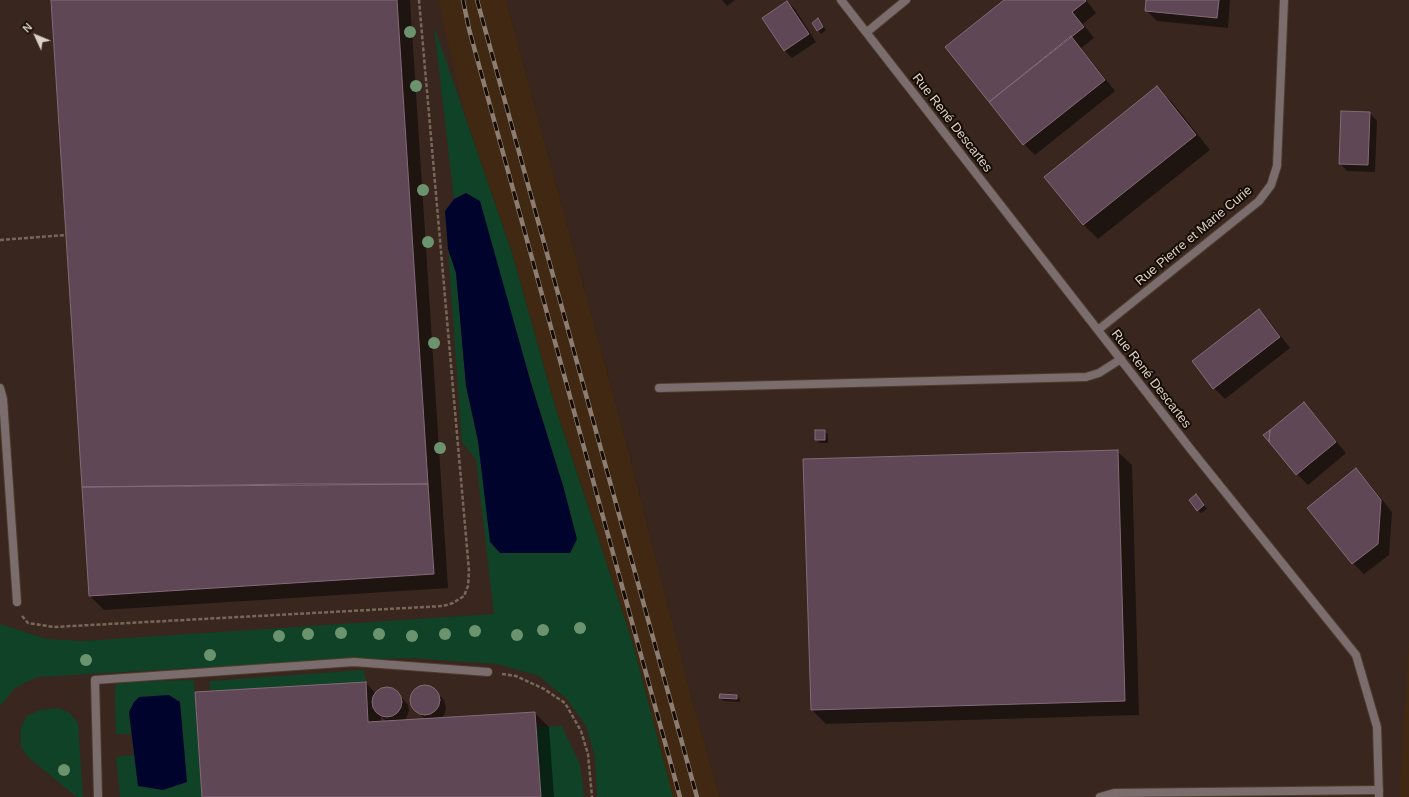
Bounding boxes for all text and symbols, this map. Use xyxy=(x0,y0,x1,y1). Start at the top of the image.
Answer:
north arrow xyxy=(16,16,56,56)
text: N xyxy=(20,21,34,35)
street label: Rue René Descartes xyxy=(909,71,995,175)
street label: Rue Pierre et Marie Curie xyxy=(1133,183,1255,289)
street label: Rue René Descartes xyxy=(1108,327,1194,431)

